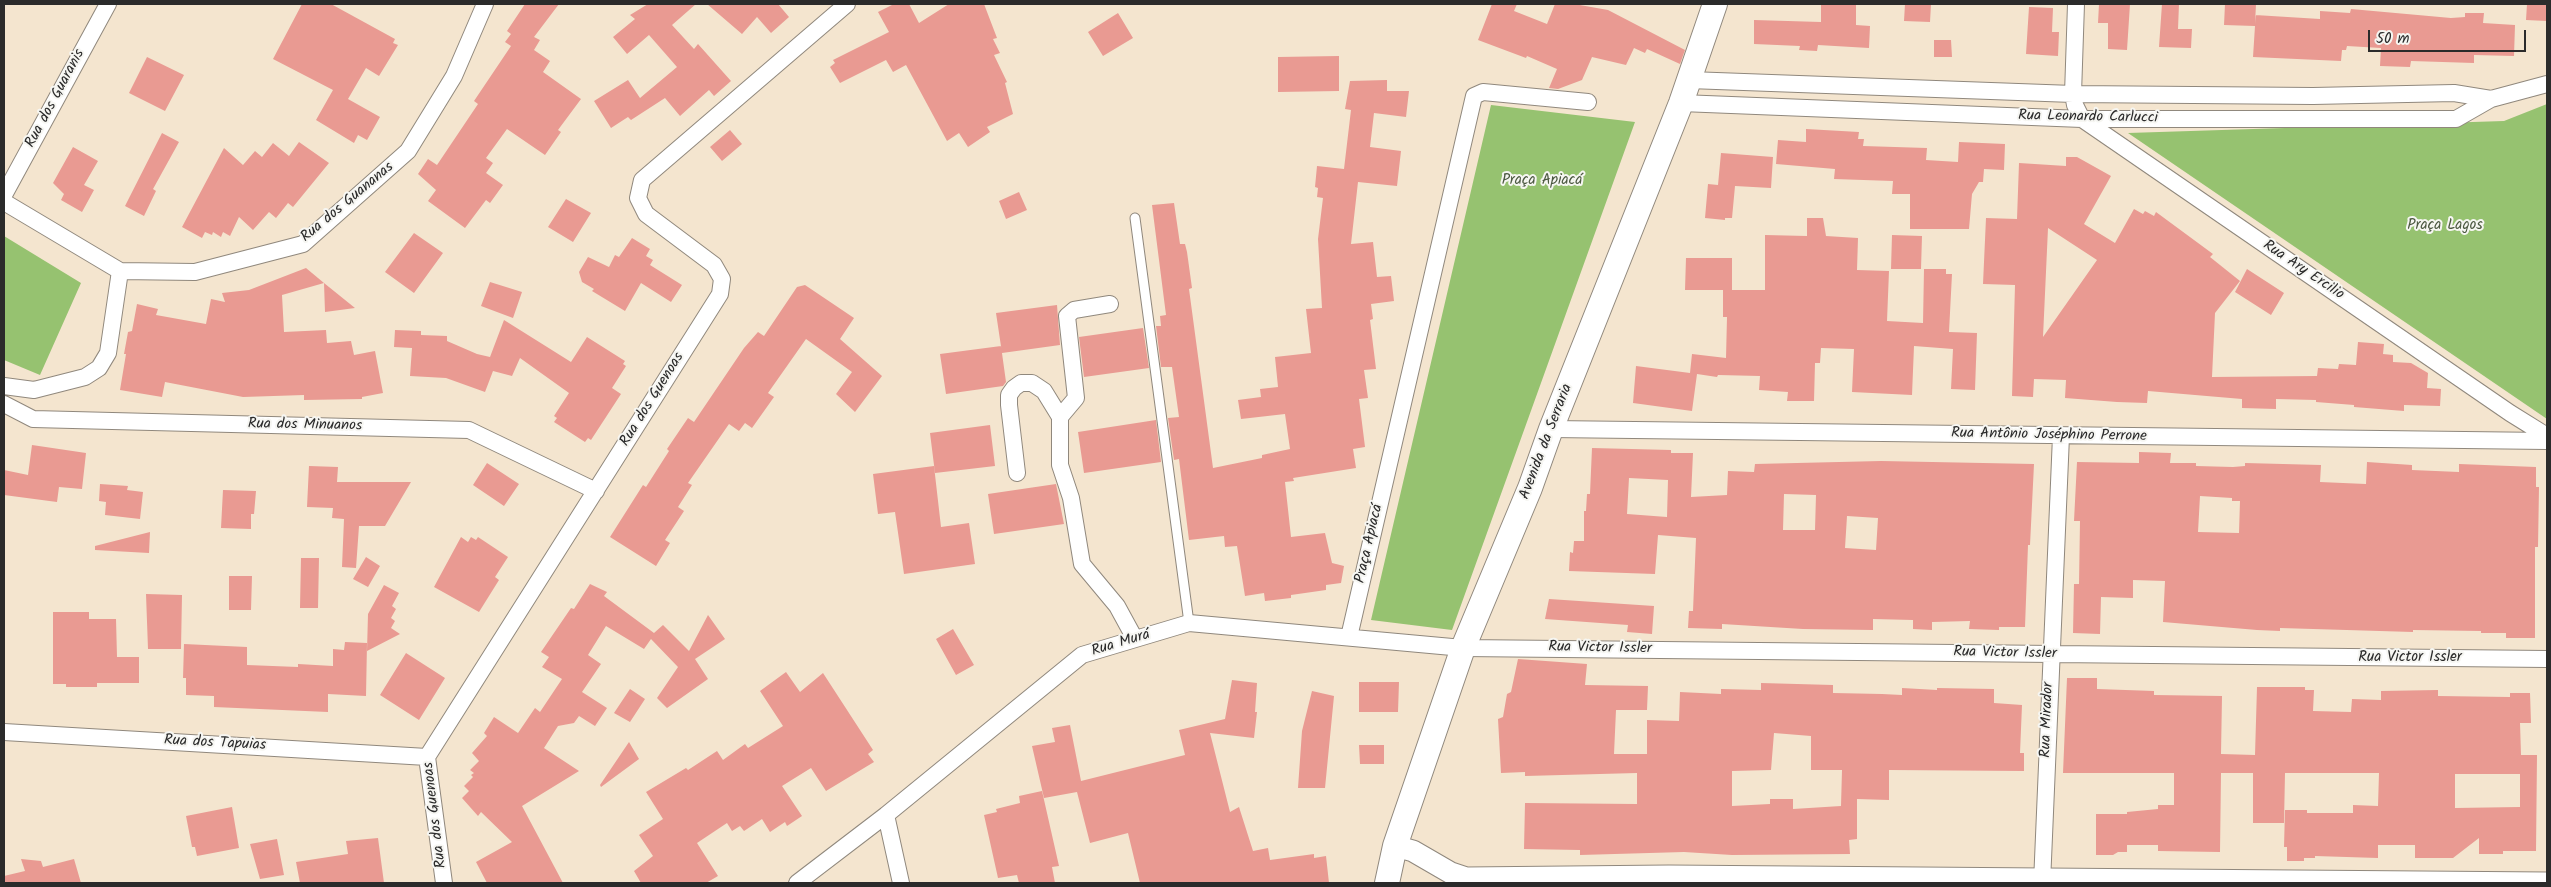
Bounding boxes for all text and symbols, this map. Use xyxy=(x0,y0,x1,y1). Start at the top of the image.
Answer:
scale bar xyxy=(2371,20,2528,52)
text: 50 m xyxy=(2376,27,2410,51)
street label: Rua dos Guaranis xyxy=(22,47,90,151)
street label: Rua Leonardo Carlucci xyxy=(2018,108,2158,128)
street label: Rua dos Guananas xyxy=(298,159,398,247)
park label: Praça Apiacá xyxy=(1502,172,1582,190)
park label: Praça Lagos xyxy=(2407,217,2483,235)
street label: Rua Ary Ercilio xyxy=(2259,237,2347,305)
street label: Rua dos Guenoas xyxy=(617,350,689,450)
street label: Avenida da Serraria xyxy=(1517,382,1577,502)
street label: Rua dos Minuanos xyxy=(248,416,362,436)
street label: Rua Antônio Joséphino Perrone xyxy=(1951,425,2147,447)
street label: Praça Apiacá xyxy=(1352,503,1388,585)
street label: Rua Murá xyxy=(1090,627,1152,661)
street label: Rua Victor Issler xyxy=(1548,639,1652,659)
street label: Rua Victor Issler xyxy=(1953,644,2057,664)
street label: Rua Victor Issler xyxy=(2358,649,2462,667)
street label: Rua Mirador xyxy=(2038,682,2058,758)
street label: Rua dos Tapuias xyxy=(164,732,266,756)
street label: Rua dos Guenoas xyxy=(421,761,451,869)

